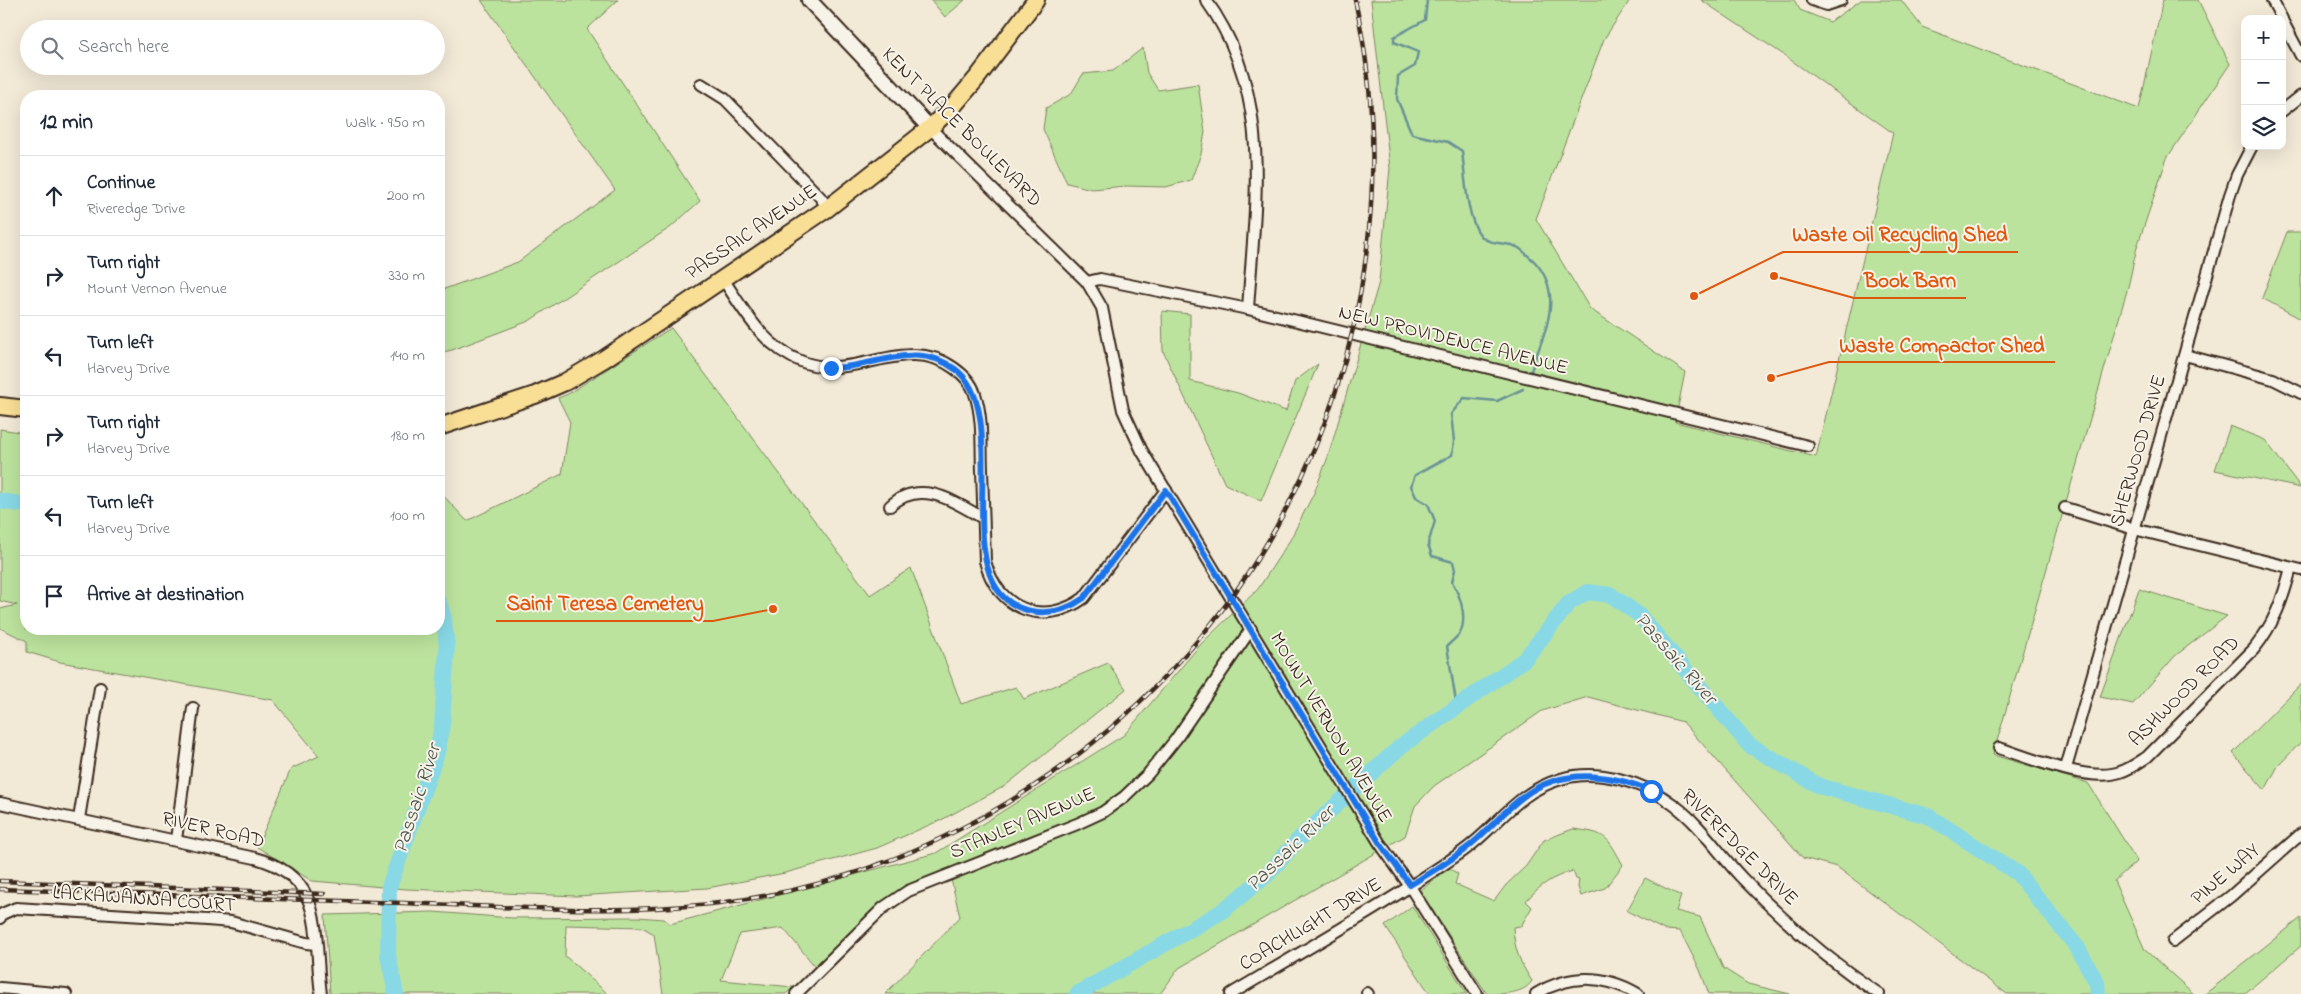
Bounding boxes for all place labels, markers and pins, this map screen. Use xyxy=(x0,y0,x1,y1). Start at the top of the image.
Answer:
callout: Waste Oil Recycling Shed xyxy=(1783,216,2018,252)
callout: Book Barn xyxy=(1854,262,1966,298)
callout: Waste Compactor Shed xyxy=(1829,326,2055,362)
callout: Saint Teresa Cemetery xyxy=(496,585,713,621)

